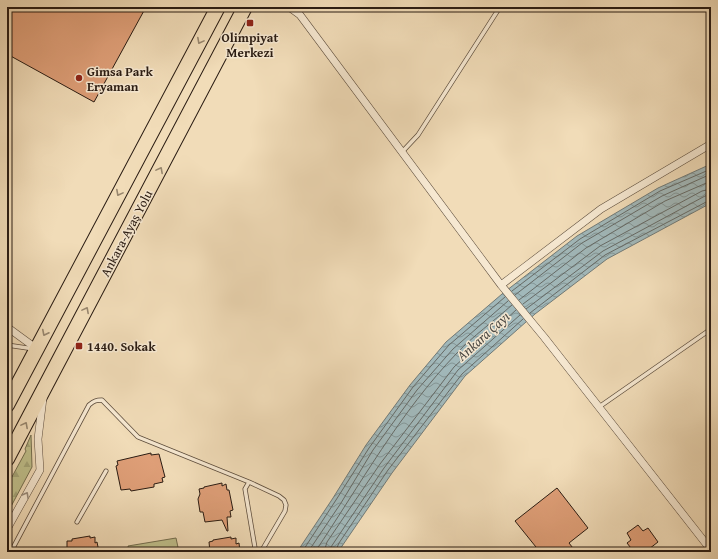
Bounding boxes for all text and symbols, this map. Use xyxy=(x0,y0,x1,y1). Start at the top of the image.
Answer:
marker: Olimpiyat Merkezi xyxy=(245,18,255,28)
place label: Olimpiyat Merkezi xyxy=(222,28,279,62)
one-way arrow xyxy=(197,37,204,45)
place label: Gimsa Park Eryaman xyxy=(87,62,153,96)
marker: Gimsa Park Eryaman xyxy=(74,73,84,83)
one-way arrow xyxy=(155,167,162,174)
street label: Ankara-Ayaş Yolu xyxy=(96,186,157,280)
one-way arrow xyxy=(116,189,124,197)
water label: Ankara Çayı xyxy=(451,306,514,366)
one-way arrow xyxy=(81,307,89,314)
one-way arrow xyxy=(42,329,50,336)
place label: 1440. Sokak xyxy=(87,337,156,356)
marker: 1440. Sokak xyxy=(74,341,84,351)
one-way arrow xyxy=(21,422,28,429)
one-way arrow xyxy=(22,492,29,499)

